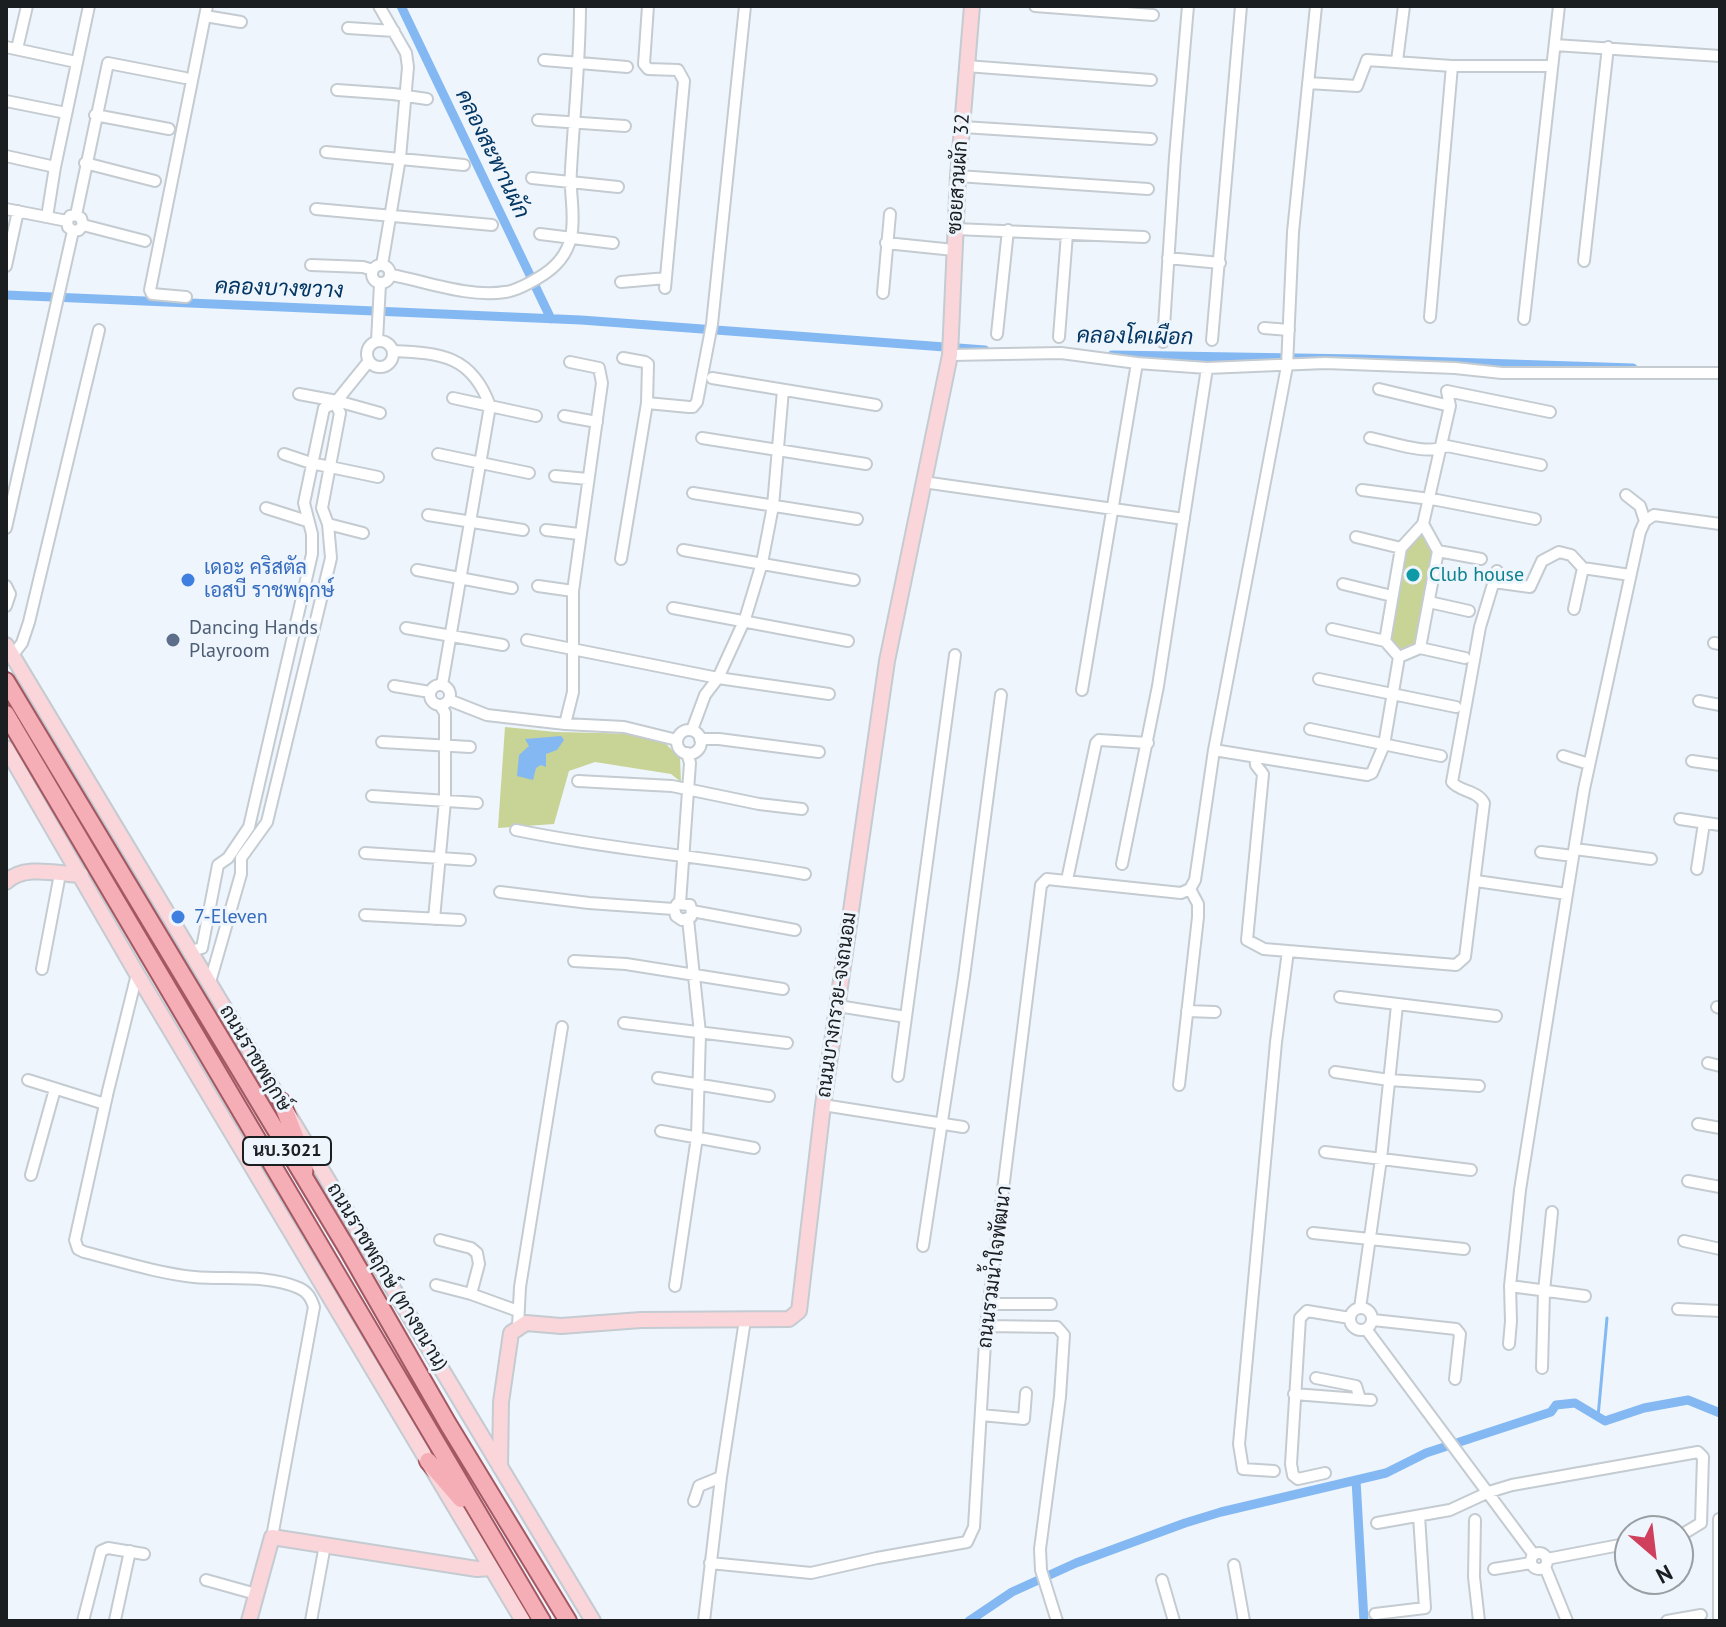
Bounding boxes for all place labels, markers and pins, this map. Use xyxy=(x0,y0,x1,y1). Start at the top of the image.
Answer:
place label: เดอะ คริสตัล เอสบี ราชพฤกษ์ xyxy=(204,556,334,603)
place label: Club house xyxy=(1429,563,1524,587)
marker: Club house xyxy=(1404,566,1422,584)
marker: เดอะ คริสตัล เอสบี ราชพฤกษ์ xyxy=(179,571,197,589)
place label: Dancing Hands Playroom xyxy=(189,616,318,663)
marker: Dancing Hands Playroom xyxy=(164,631,182,649)
place label: 7-Eleven xyxy=(194,905,268,929)
marker: 7-Eleven xyxy=(169,908,187,926)

